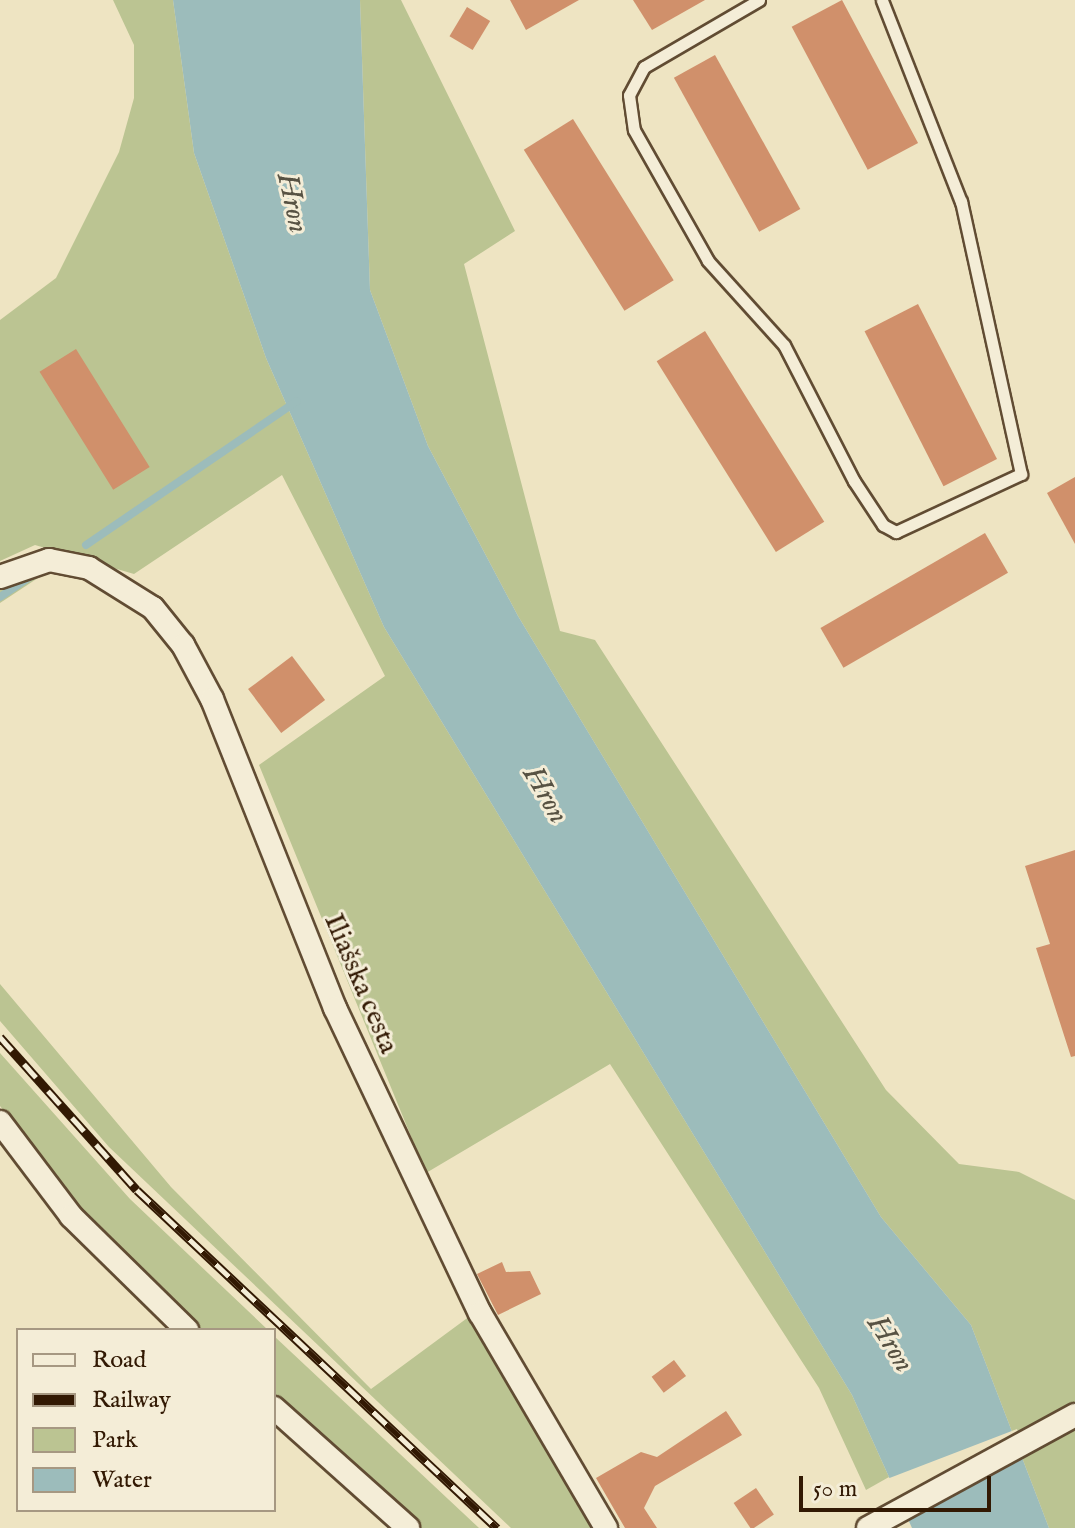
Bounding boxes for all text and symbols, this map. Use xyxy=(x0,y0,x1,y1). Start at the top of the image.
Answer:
water label: Hron xyxy=(268,170,316,236)
water label: Hron xyxy=(514,760,576,830)
street label: Iliašska cesta xyxy=(316,909,404,1059)
water label: Hron xyxy=(859,1309,921,1379)
legend xyxy=(16,1328,276,1512)
text: Road xyxy=(92,1345,146,1376)
text: Railway xyxy=(92,1385,171,1416)
text: Park xyxy=(92,1425,138,1456)
scale bar xyxy=(803,1460,995,1510)
text: Water xyxy=(92,1465,152,1496)
text: 50 m xyxy=(813,1474,857,1505)

